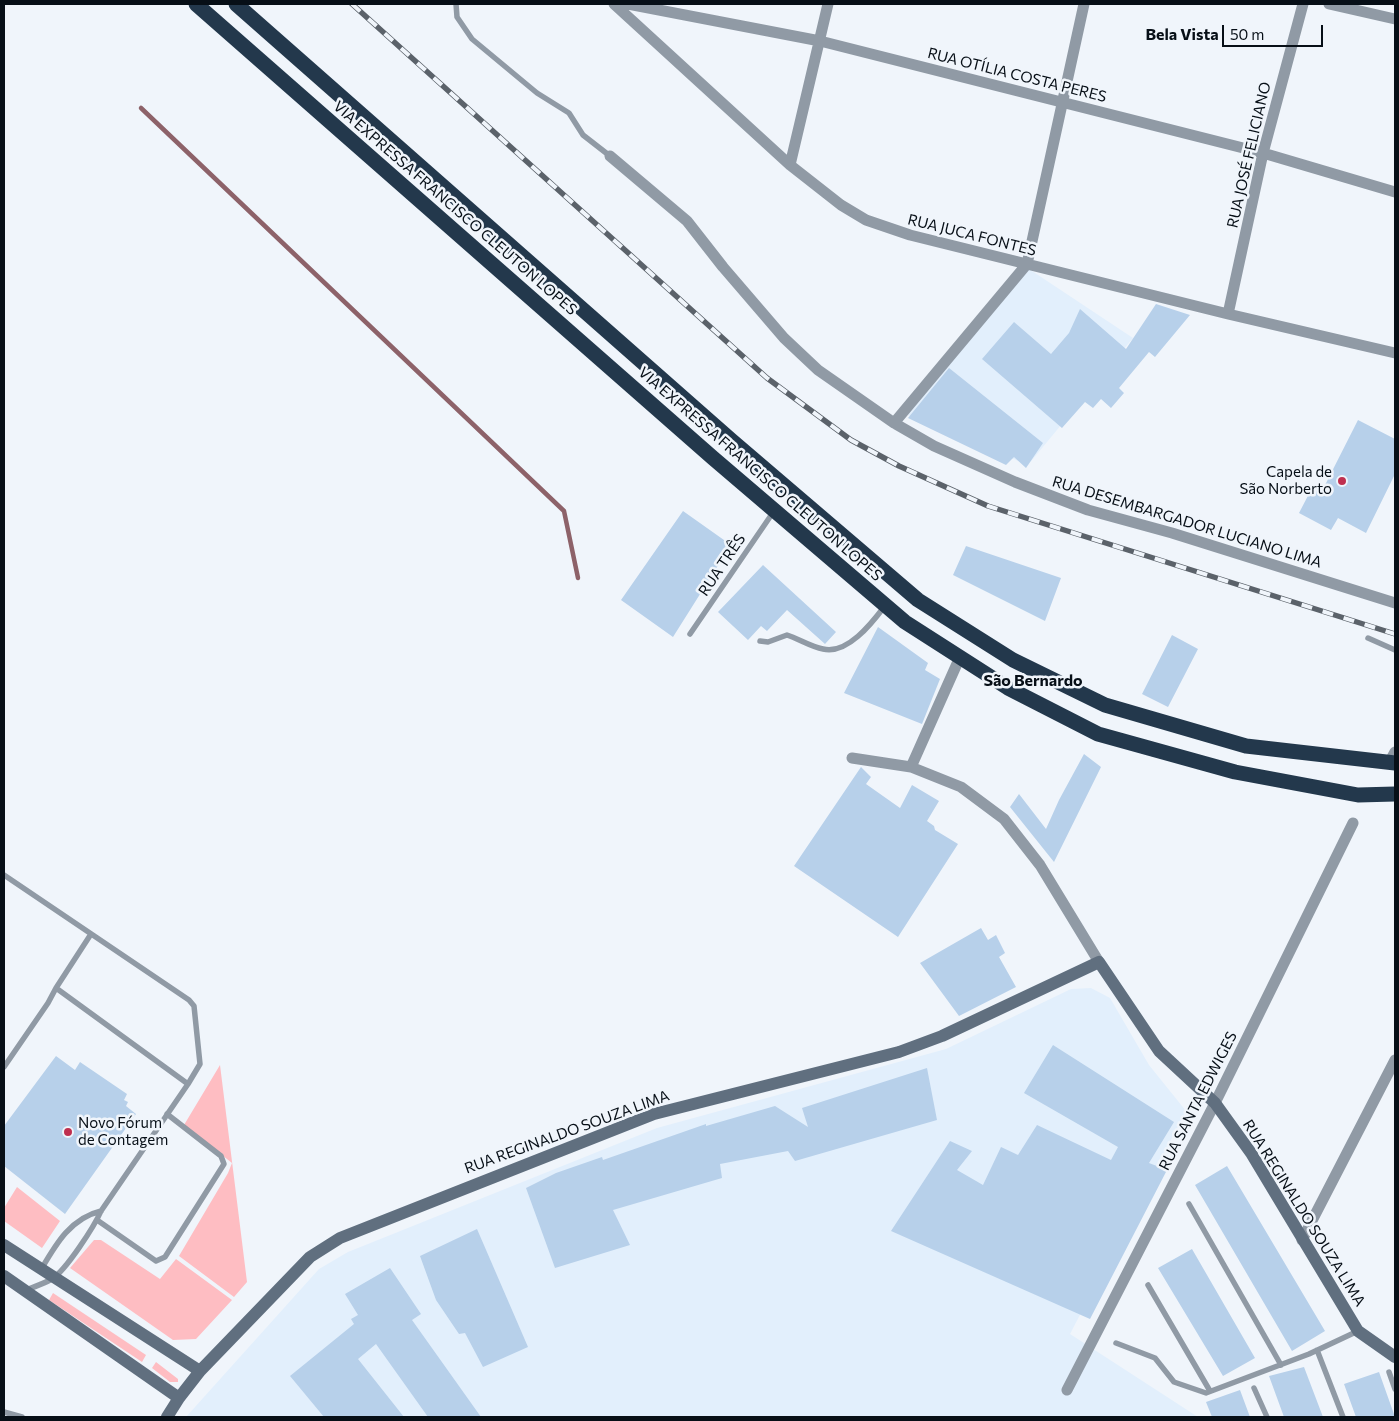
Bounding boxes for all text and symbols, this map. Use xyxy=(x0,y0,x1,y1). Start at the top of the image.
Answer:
scale bar xyxy=(1224,15,1325,47)
district label: Bela Vista xyxy=(1145,25,1219,45)
text: 50 m xyxy=(1230,25,1264,43)
street label: RUA OTÍLIA COSTA PERES xyxy=(926,44,1108,106)
street label: RUA JOSÉ FELICIANO xyxy=(1223,80,1275,230)
street label: VIA EXPRESSA FRANCISCO CLEUTON LOPES xyxy=(330,97,580,319)
street label: RUA JUCA FONTES xyxy=(906,210,1038,260)
street label: VIA EXPRESSA FRANCISCO CLEUTON LOPES xyxy=(635,363,885,585)
place label: Capela de São Norberto xyxy=(1240,463,1332,498)
street label: RUA DESEMBARGADOR LUCIANO LIMA xyxy=(1050,472,1324,572)
marker: Capela de São Norberto xyxy=(1336,475,1348,487)
street label: RUA TRÊS xyxy=(695,531,749,599)
district label: São Bernardo xyxy=(983,671,1083,691)
street label: RUA SANTA EDWIGES xyxy=(1155,1029,1241,1173)
street label: RUA REGINALDO SOUZA LIMA xyxy=(462,1086,672,1178)
place label: Novo Fórum de Contagem xyxy=(78,1114,168,1149)
street label: RUA REGINALDO SOUZA LIMA xyxy=(1239,1116,1369,1310)
marker: Novo Fórum de Contagem xyxy=(62,1126,74,1138)

